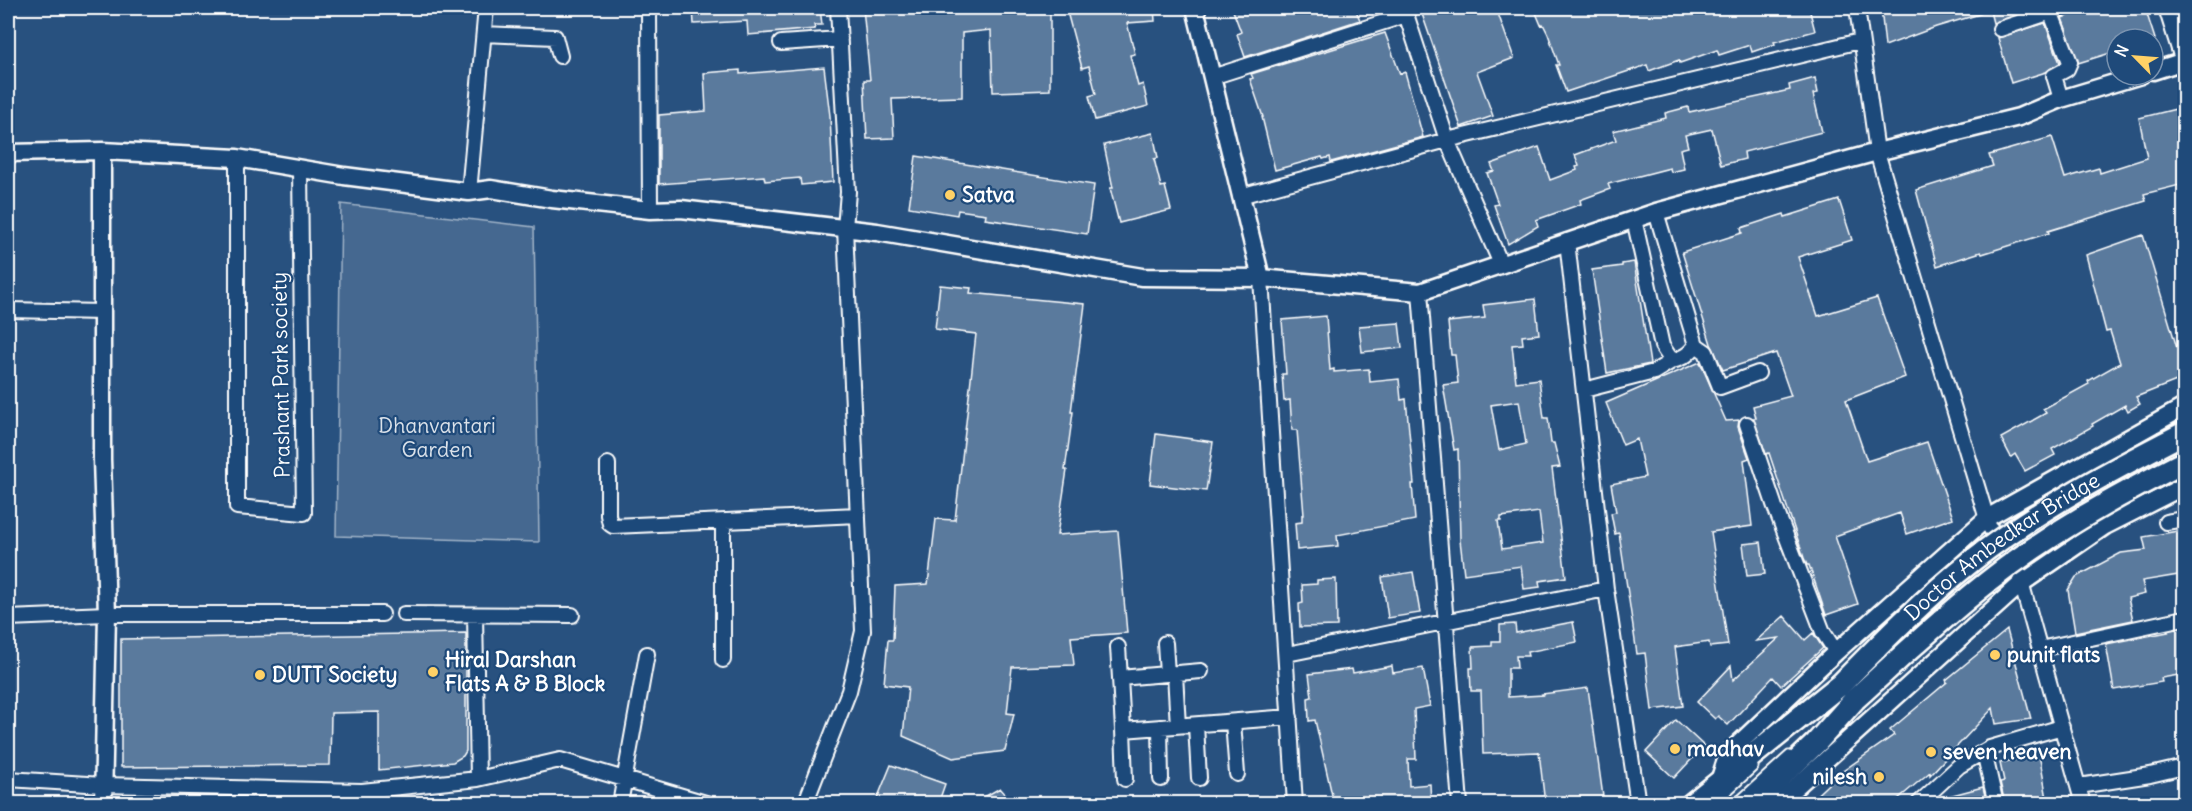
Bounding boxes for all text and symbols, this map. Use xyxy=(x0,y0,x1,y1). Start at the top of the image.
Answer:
north arrow xyxy=(2105,27,2165,87)
text: N xyxy=(2110,41,2133,60)
place label: Satva xyxy=(962,181,1015,208)
marker: Satva xyxy=(943,188,957,202)
street label: Prashant Park society xyxy=(265,272,296,478)
park label: Dhanvantari Garden xyxy=(378,412,496,463)
street label: Doctor Ambedkar Bridge xyxy=(1898,466,2104,626)
place label: punit flats xyxy=(2007,641,2101,668)
place label: Hiral Darshan Flats A & B Block xyxy=(445,646,605,697)
marker: punit flats xyxy=(1988,648,2002,662)
place label: DUTT Society xyxy=(272,661,397,688)
marker: Hiral Darshan Flats A & B Block xyxy=(426,665,440,679)
marker: DUTT Society xyxy=(253,668,267,682)
place label: madhav xyxy=(1687,735,1765,762)
place label: seven heaven xyxy=(1943,738,2072,765)
marker: madhav xyxy=(1668,742,1682,756)
marker: seven heaven xyxy=(1924,745,1938,759)
place label: nilesh xyxy=(1812,763,1867,790)
marker: nilesh xyxy=(1872,770,1886,784)

